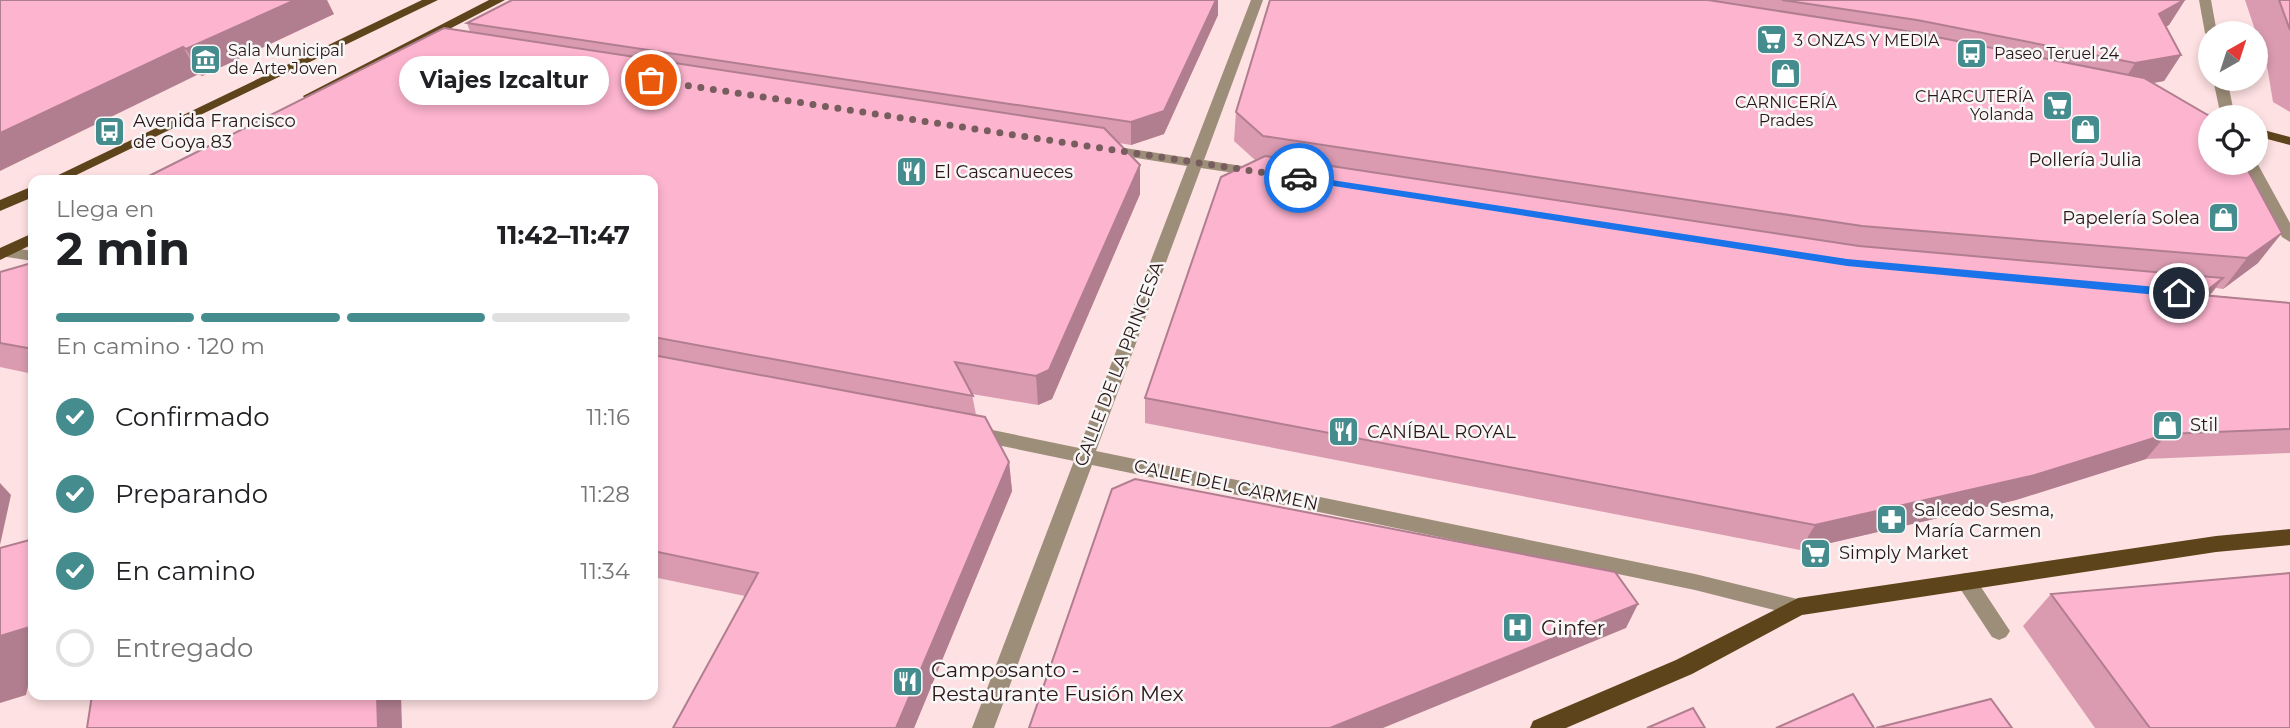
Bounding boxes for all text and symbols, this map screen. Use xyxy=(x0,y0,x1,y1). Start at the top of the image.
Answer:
north arrow xyxy=(2198,21,2268,91)
map controls xyxy=(2198,21,2268,175)
supermarket icon: 3 ONZAS Y MEDIA xyxy=(1754,23,1788,57)
place label: 3 ONZAS Y MEDIA xyxy=(1794,31,1940,50)
bus stop icon: Paseo Teruel 24 xyxy=(1954,36,1988,70)
place label: Sala Municipal de Arte Joven xyxy=(228,41,344,78)
museum icon: Sala Municipal de Arte Joven xyxy=(188,42,222,76)
place label: Paseo Teruel 24 xyxy=(1994,44,2119,63)
pin xyxy=(621,50,681,110)
callout: Viajes Izcaltur xyxy=(399,56,609,104)
shop icon: CARNICERÍA Prades xyxy=(1769,56,1803,90)
icon: bag xyxy=(632,61,670,99)
text: Viajes Izcaltur xyxy=(420,66,588,94)
place label: CHARCUTERÍA Yolanda xyxy=(1915,87,2035,124)
supermarket icon: CHARCUTERÍA Yolanda xyxy=(2040,88,2074,122)
place label: CARNICERÍA Prades xyxy=(1735,93,1837,130)
button: locate xyxy=(2198,105,2268,175)
place label: Avenida Francisco de Goya 83 xyxy=(133,110,296,153)
shop icon: Pollería Julia xyxy=(2068,112,2102,146)
bus stop icon: Avenida Francisco de Goya 83 xyxy=(93,114,127,148)
courier xyxy=(1264,143,1334,213)
place label: Pollería Julia xyxy=(2028,149,2142,171)
restaurant icon: El Cascanueces xyxy=(894,155,928,189)
icon: car xyxy=(1280,159,1318,197)
place label: El Cascanueces xyxy=(934,161,1073,183)
text: Llega en xyxy=(56,195,154,223)
shop icon: Papelería Solea xyxy=(2206,201,2240,235)
place label: Papelería Solea xyxy=(2062,207,2200,229)
text: 11:42–11:47 xyxy=(497,219,630,251)
text: 2 min xyxy=(56,220,190,277)
street label: CALLE DE LA PRINCESA xyxy=(1070,258,1168,470)
pin xyxy=(2149,263,2209,323)
icon: home xyxy=(2160,274,2198,312)
text: En camino · 120 m xyxy=(56,332,265,360)
icon: check xyxy=(56,398,94,436)
text: Confirmado xyxy=(115,401,270,433)
text: 11:16 xyxy=(586,403,630,431)
shop icon: Stil xyxy=(2150,408,2184,442)
place label: Stil xyxy=(2190,414,2218,436)
restaurant icon: CANÍBAL ROYAL xyxy=(1327,415,1361,449)
place label: CANÍBAL ROYAL xyxy=(1367,421,1516,443)
street label: CALLE DEL CARMEN xyxy=(1132,455,1320,515)
icon: check xyxy=(56,475,94,513)
text: Preparando xyxy=(115,478,268,510)
text: 11:28 xyxy=(581,480,630,508)
place label: Salcedo Sesma, María Carmen xyxy=(1914,499,2054,542)
pharmacy icon: Salcedo Sesma, María Carmen xyxy=(1874,503,1908,537)
supermarket icon: Simply Market xyxy=(1799,536,1833,570)
place label: Simply Market xyxy=(1839,542,1969,564)
icon: check xyxy=(56,552,94,590)
text: En camino xyxy=(115,555,255,587)
text: 11:34 xyxy=(580,557,630,585)
hospital icon: Ginfer xyxy=(1501,610,1535,644)
place label: Ginfer xyxy=(1541,615,1605,640)
text: Entregado xyxy=(115,632,253,664)
place label: Camposanto - Restaurante Fusión Mex xyxy=(931,657,1184,706)
restaurant icon: Camposanto - Restaurante Fusión Mex xyxy=(891,664,925,698)

